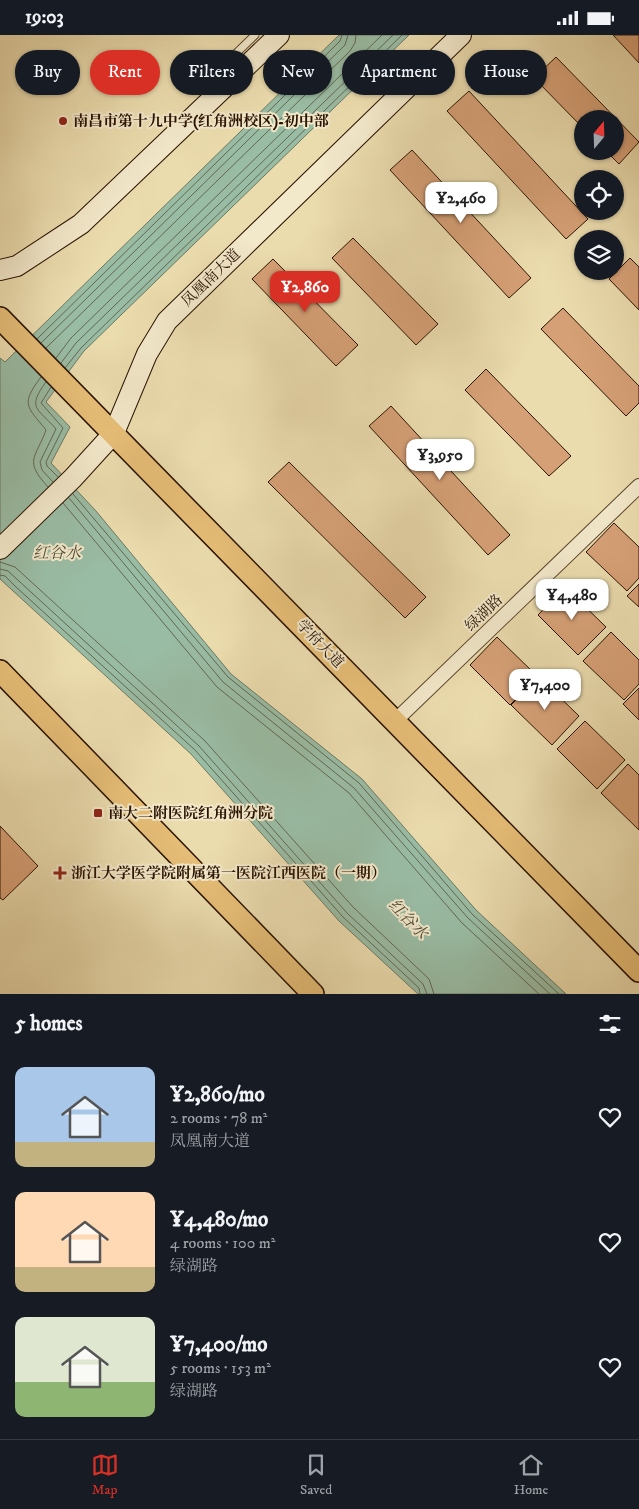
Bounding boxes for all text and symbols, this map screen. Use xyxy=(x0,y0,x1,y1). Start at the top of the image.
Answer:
text: 19:03 xyxy=(25,6,64,29)
chip: Buy xyxy=(15,50,80,95)
chip: Rent xyxy=(90,50,160,95)
chip: Filters xyxy=(170,50,253,95)
chip: New xyxy=(263,50,332,95)
chip: Apartment xyxy=(342,50,455,95)
chip: House xyxy=(465,50,547,95)
north arrow xyxy=(574,110,624,160)
map controls xyxy=(574,110,624,280)
place label: 南昌市第十九中学(红角洲校区)-初中部 xyxy=(73,112,329,131)
marker: 南昌市第十九中学(红角洲校区)-初中部 xyxy=(57,115,69,127)
button: locate xyxy=(574,170,624,220)
pin: ¥2,460 xyxy=(420,181,502,224)
text: ¥2,460 xyxy=(436,188,486,208)
button: layers xyxy=(574,230,624,280)
street label: 凤凰南大道 xyxy=(177,245,245,311)
pin: ¥2,860 xyxy=(264,271,346,313)
text: ¥2,860 xyxy=(281,277,329,297)
pin: ¥3,950 xyxy=(399,439,481,481)
text: ¥3,950 xyxy=(417,445,463,465)
water label: 红谷水 xyxy=(33,543,83,563)
pin: ¥4,480 xyxy=(531,579,613,621)
text: ¥4,480 xyxy=(547,585,597,605)
street label: 绿湖路 xyxy=(461,591,507,635)
street label: 学府大道 xyxy=(292,616,348,672)
pin: ¥7,400 xyxy=(504,669,586,711)
text: ¥7,400 xyxy=(520,675,570,695)
place label: 南大二附医院红角洲分院 xyxy=(108,804,273,823)
marker: 南大二附医院红角洲分院 xyxy=(92,807,104,819)
place label: 浙江大学医学院附属第一医院江西医院（一期） xyxy=(71,864,386,883)
marker: 浙江大学医学院附属第一医院江西医院（一期） xyxy=(53,866,67,880)
water label: 红谷水 xyxy=(384,895,433,945)
icon: filters xyxy=(596,1010,624,1038)
text: 5 homes xyxy=(15,1011,83,1037)
text: ¥2,860/mo xyxy=(170,1082,265,1108)
icon: home xyxy=(55,1087,115,1147)
icon: heart xyxy=(596,1103,624,1131)
text: 2 rooms · 78 m² xyxy=(170,1108,267,1128)
text: 凤凰南大道 xyxy=(170,1131,250,1151)
text: ¥4,480/mo xyxy=(170,1207,268,1233)
icon: home xyxy=(55,1212,115,1272)
icon: heart xyxy=(596,1228,624,1256)
text: 4 rooms · 100 m² xyxy=(170,1233,275,1253)
text: 绿湖路 xyxy=(170,1256,218,1276)
text: ¥7,400/mo xyxy=(170,1332,267,1358)
icon: home xyxy=(55,1337,115,1397)
icon: heart xyxy=(596,1353,624,1381)
text: 5 rooms · 153 m² xyxy=(170,1358,271,1378)
text: 绿湖路 xyxy=(170,1381,218,1401)
tab: Map xyxy=(91,1451,119,1499)
tab: Saved xyxy=(300,1451,332,1499)
tab: Home xyxy=(514,1451,548,1499)

